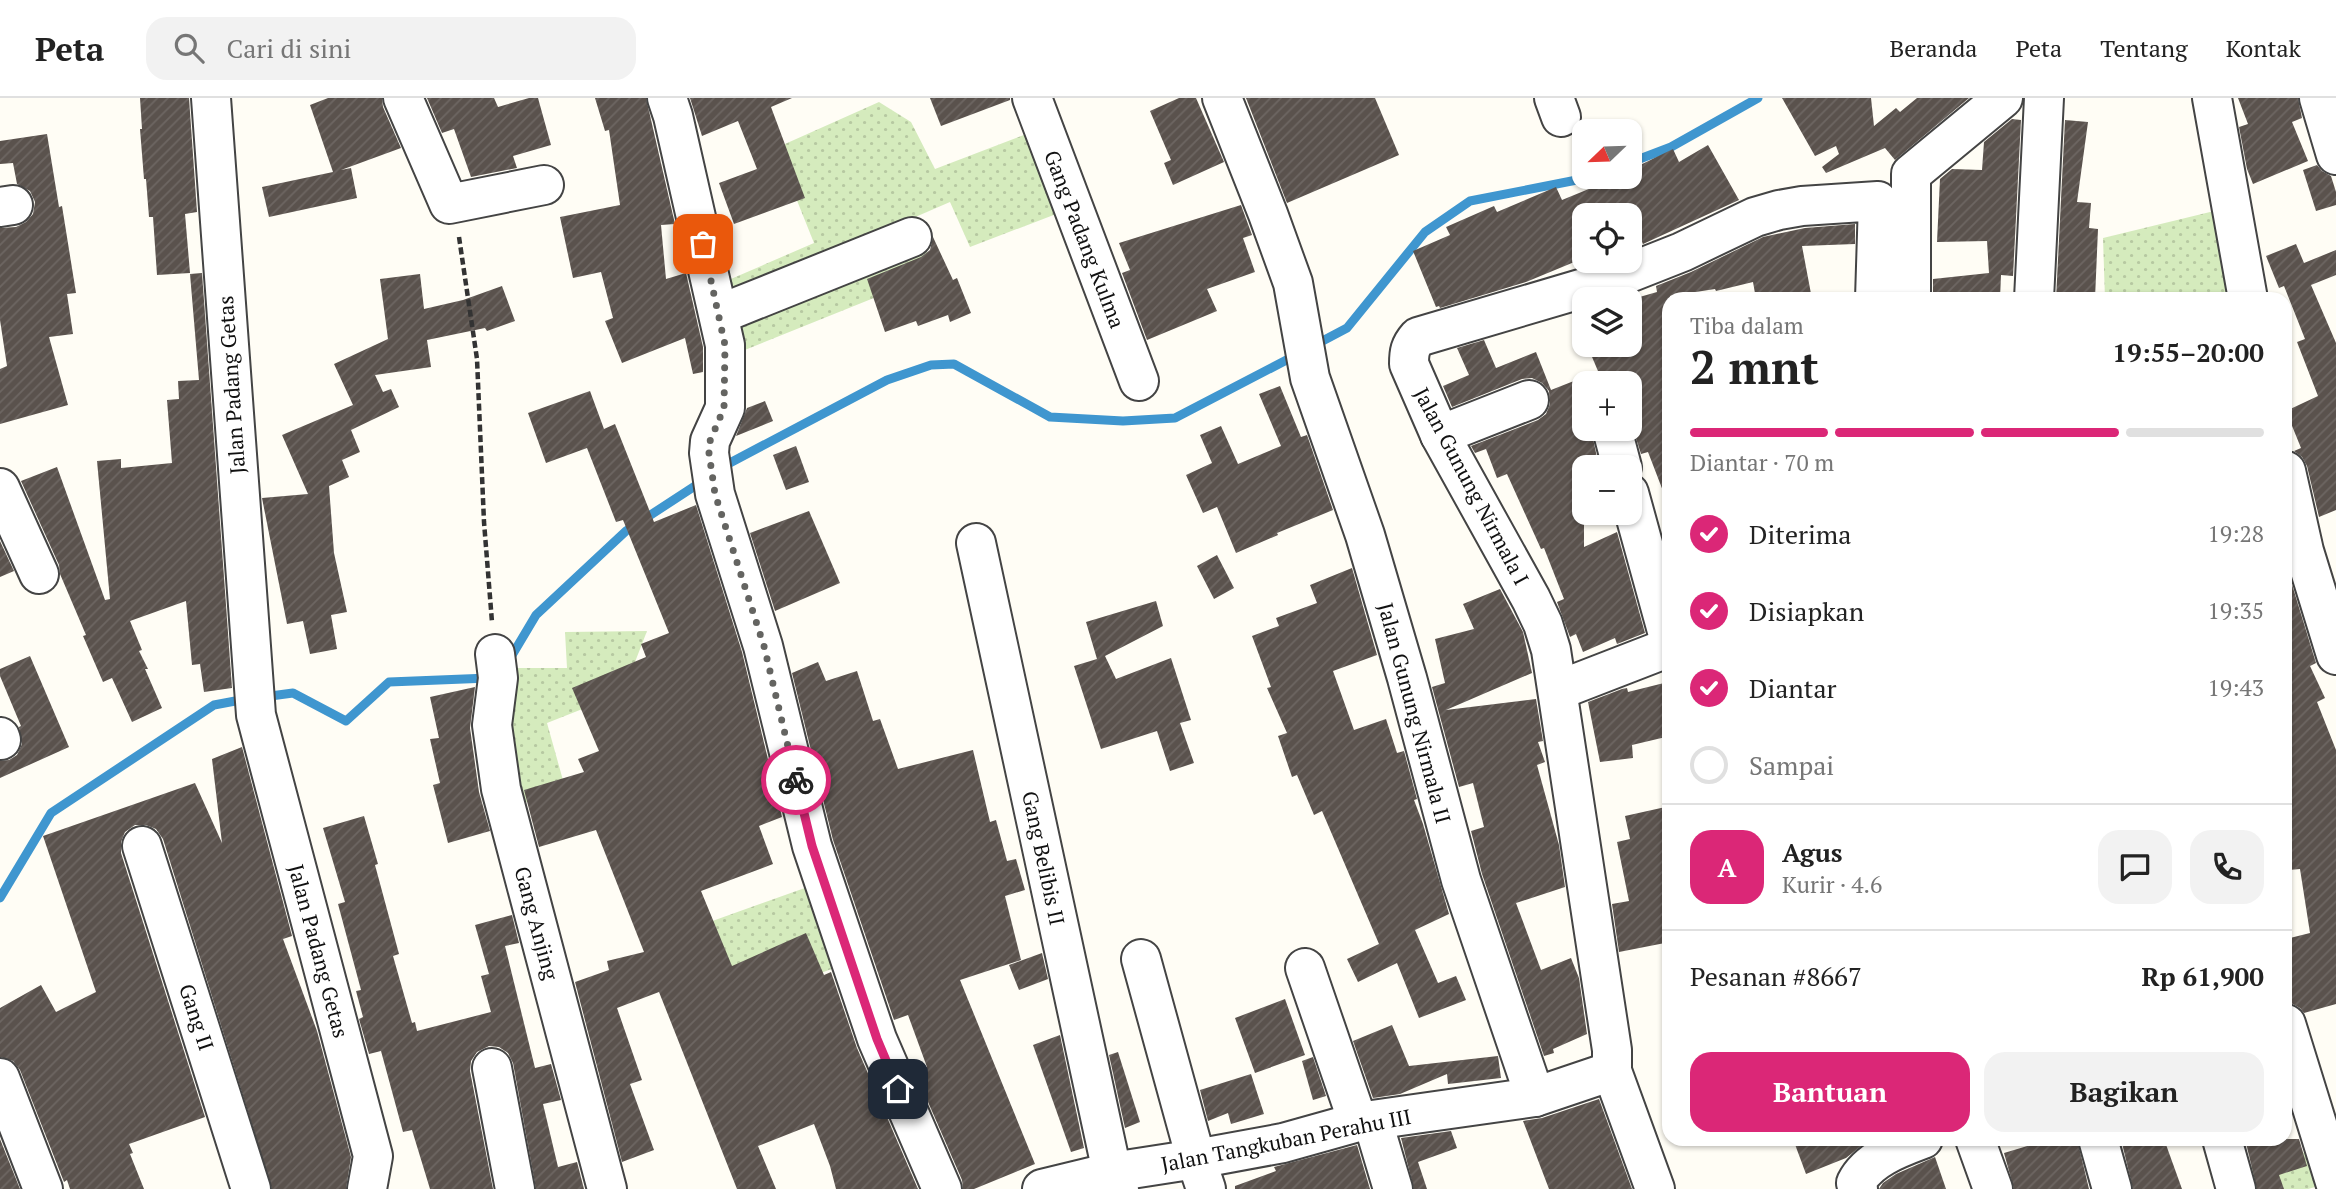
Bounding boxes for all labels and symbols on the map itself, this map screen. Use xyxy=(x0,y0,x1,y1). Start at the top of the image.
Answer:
north arrow xyxy=(1572,119,1642,189)
street label: Gang Padang Kulma xyxy=(1038,146,1132,332)
pin xyxy=(673,214,733,274)
street label: Jalan Padang Getas xyxy=(211,295,251,475)
street label: Jalan Gunung Nirmala I xyxy=(1408,382,1536,590)
street label: Jalan Gunung Nirmala II xyxy=(1372,600,1458,826)
courier xyxy=(761,745,831,815)
street label: Gang Belibis II xyxy=(1016,788,1072,928)
street label: Jalan Padang Getas xyxy=(282,861,356,1041)
street label: Gang Anjing xyxy=(508,863,566,984)
street label: Gang II xyxy=(173,980,221,1054)
pin xyxy=(868,1059,928,1119)
street label: Jalan Tangkuban Perahu III xyxy=(1159,1102,1413,1178)

